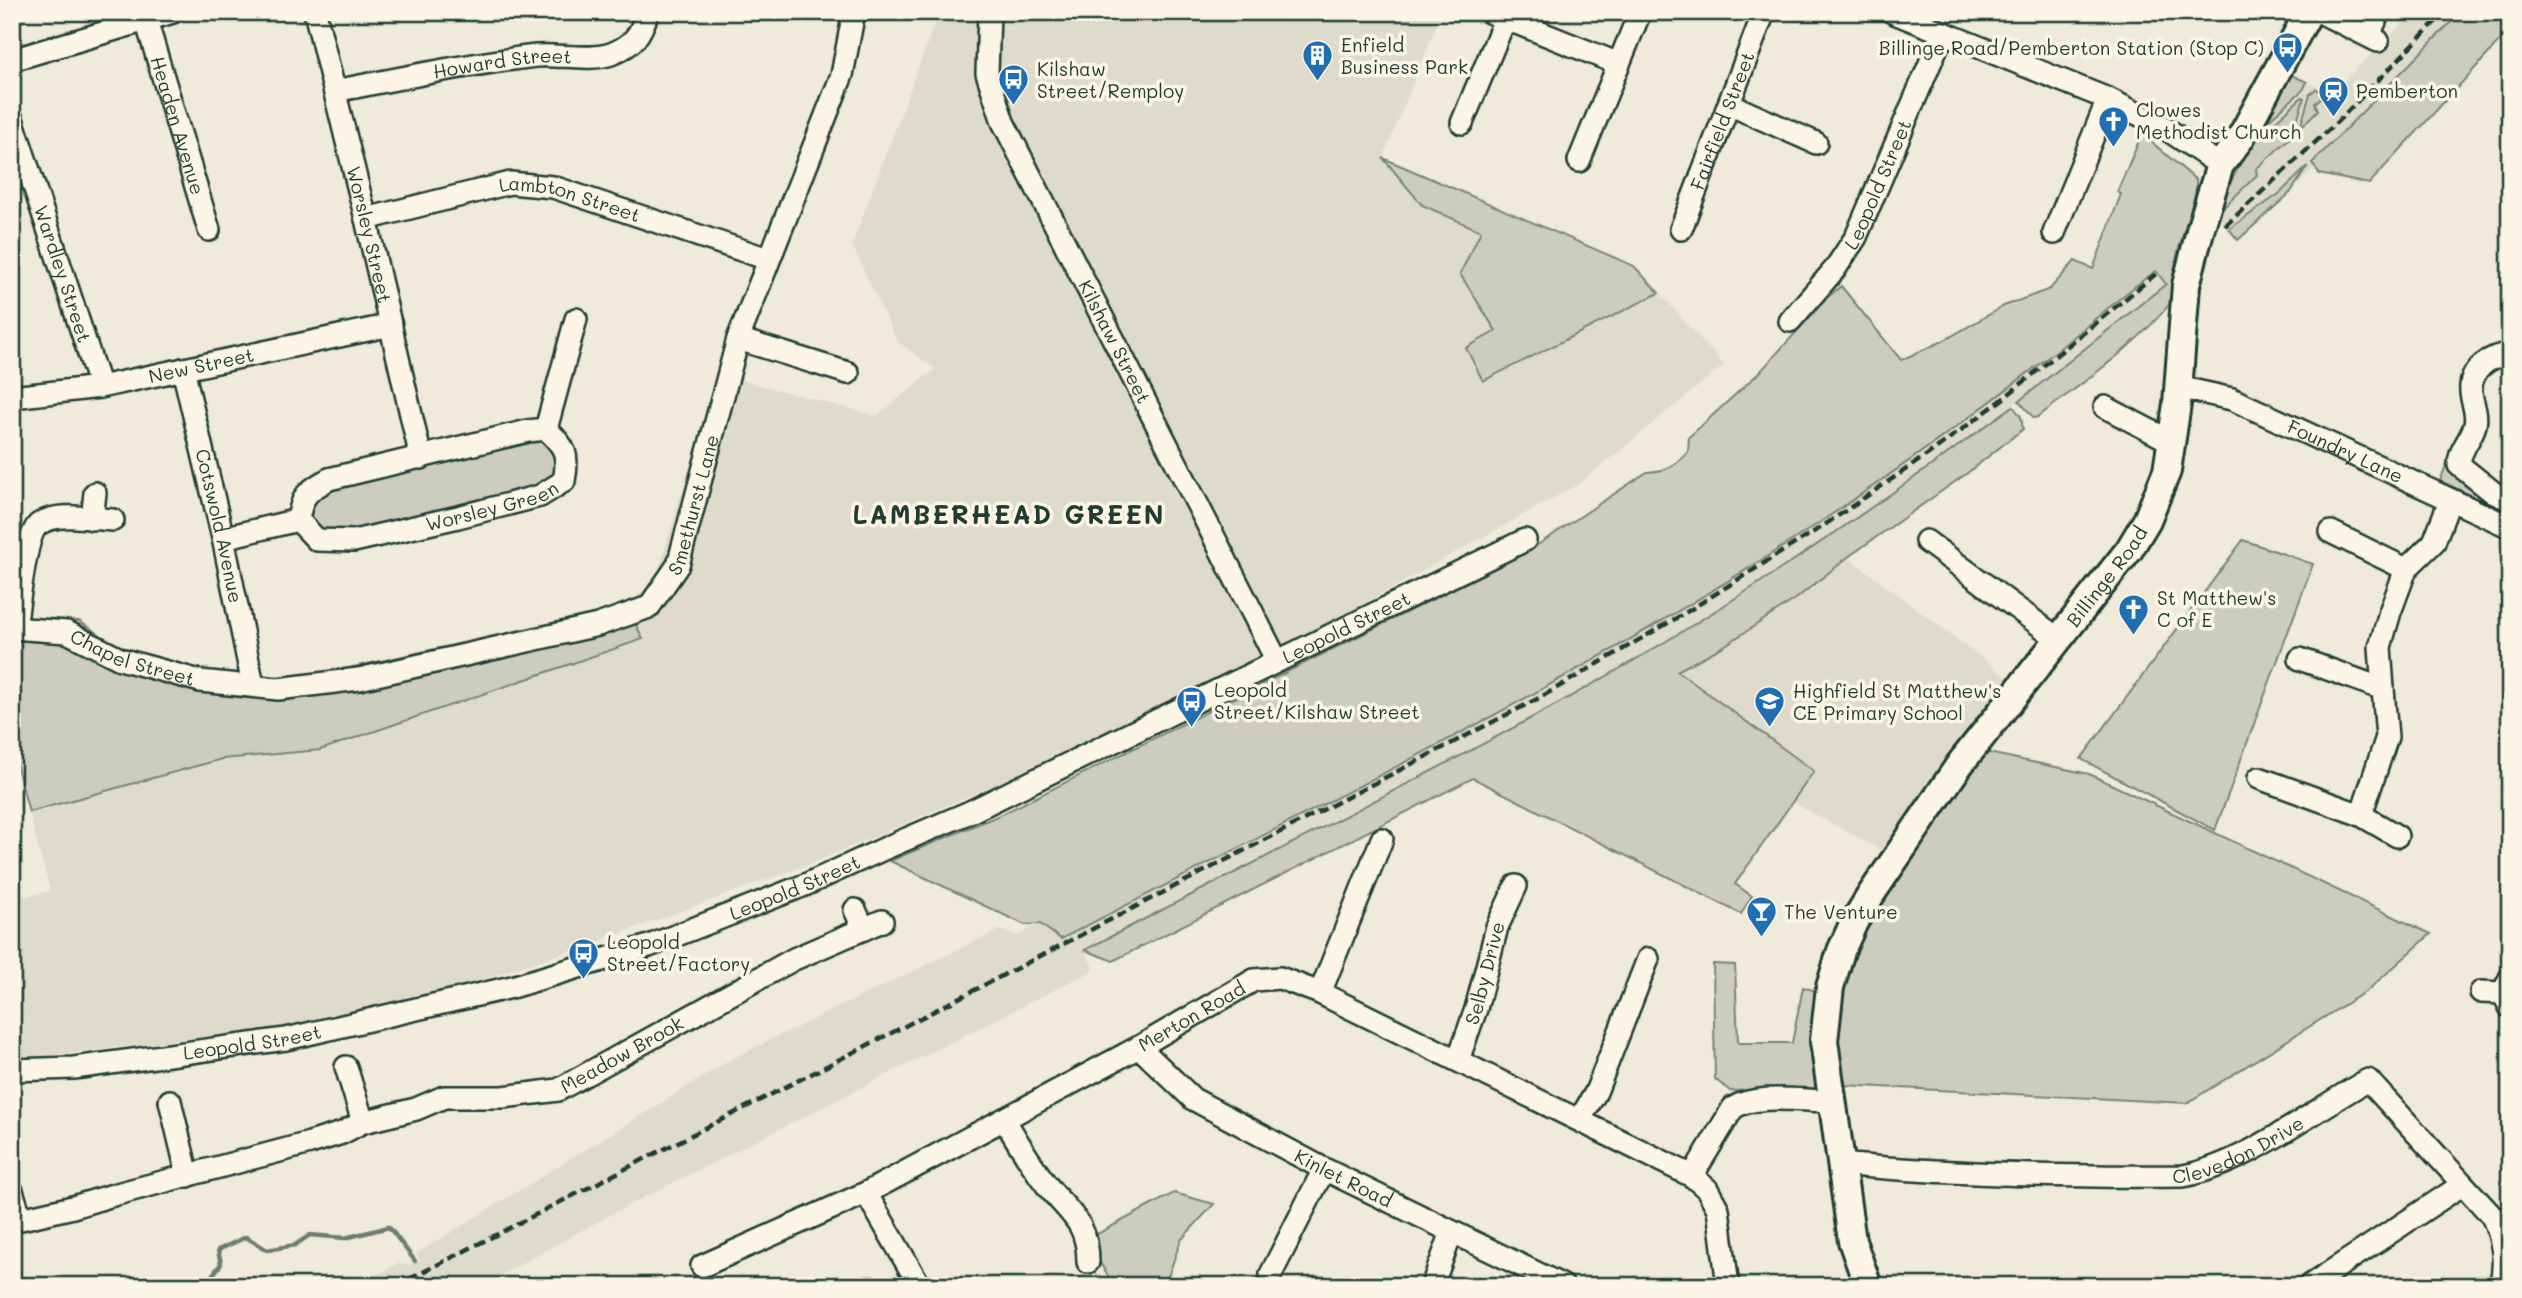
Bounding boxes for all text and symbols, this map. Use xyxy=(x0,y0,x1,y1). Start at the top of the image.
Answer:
bus stop icon: Billinge Road/Pemberton Station (Stop C) xyxy=(2270,31,2304,75)
place label: Enfield Business Park xyxy=(1341,32,1468,79)
place label: Billinge Road/Pemberton Station (Stop C) xyxy=(1879,35,2264,60)
building icon: Enfield Business Park xyxy=(1301,39,1335,83)
street label: Howard Street xyxy=(431,43,572,84)
street label: Fairfield Street xyxy=(1684,48,1760,193)
street label: Headen Avenue xyxy=(146,53,211,197)
place label: Kilshaw Street/Remploy xyxy=(1037,56,1184,103)
bus stop icon: Kilshaw Street/Remploy xyxy=(997,63,1031,107)
station icon: Pemberton xyxy=(2316,74,2350,118)
place label: Pemberton xyxy=(2356,78,2458,103)
place label: Clowes Methodist Church xyxy=(2136,97,2301,144)
church icon: Clowes Methodist Church xyxy=(2096,104,2130,148)
street label: Leopold Street xyxy=(1838,115,1917,254)
street label: Worsley Street xyxy=(341,163,398,305)
street label: Lambton Street xyxy=(496,170,644,227)
street label: Wardley Street xyxy=(29,202,98,346)
street label: Kilshaw Street xyxy=(1073,275,1157,407)
street label: New Street xyxy=(146,342,256,388)
street label: Foundry Lane xyxy=(2284,413,2407,488)
street label: Smethurst Lane xyxy=(662,432,724,580)
street label: Cotswold Avenue xyxy=(190,446,249,605)
street label: Worsley Green xyxy=(423,475,563,536)
district label: LAMBERHEAD GREEN xyxy=(852,497,1166,531)
street label: Billinge Road xyxy=(2060,521,2152,631)
street label: Leopold Street xyxy=(1278,585,1414,669)
place label: St Matthew's C of E xyxy=(2157,585,2277,632)
church icon: St Matthew's C of E xyxy=(2117,592,2151,636)
street label: Chapel Street xyxy=(66,623,198,691)
place label: Leopold Street/Kilshaw Street xyxy=(1214,677,1420,724)
place label: Highfield St Matthew's CE Primary School xyxy=(1793,678,2001,725)
bus stop icon: Leopold Street/Kilshaw Street xyxy=(1174,684,1208,728)
school or university icon: Highfield St Matthew's CE Primary School xyxy=(1753,685,1787,729)
street label: Leopold Street xyxy=(726,848,864,925)
bar icon: The Venture xyxy=(1744,895,1778,939)
place label: The Venture xyxy=(1784,899,1898,924)
street label: Selby Drive xyxy=(1458,919,1510,1028)
place label: Leopold Street/Factory xyxy=(607,929,750,976)
bus stop icon: Leopold Street/Factory xyxy=(567,936,601,980)
street label: Merton Road xyxy=(1133,975,1250,1057)
street label: Meadow Brook xyxy=(556,1010,688,1098)
street label: Leopold Street xyxy=(181,1018,324,1065)
street label: Clevedon Drive xyxy=(2172,1110,2308,1188)
street label: Kinlet Road xyxy=(1290,1143,1397,1213)

